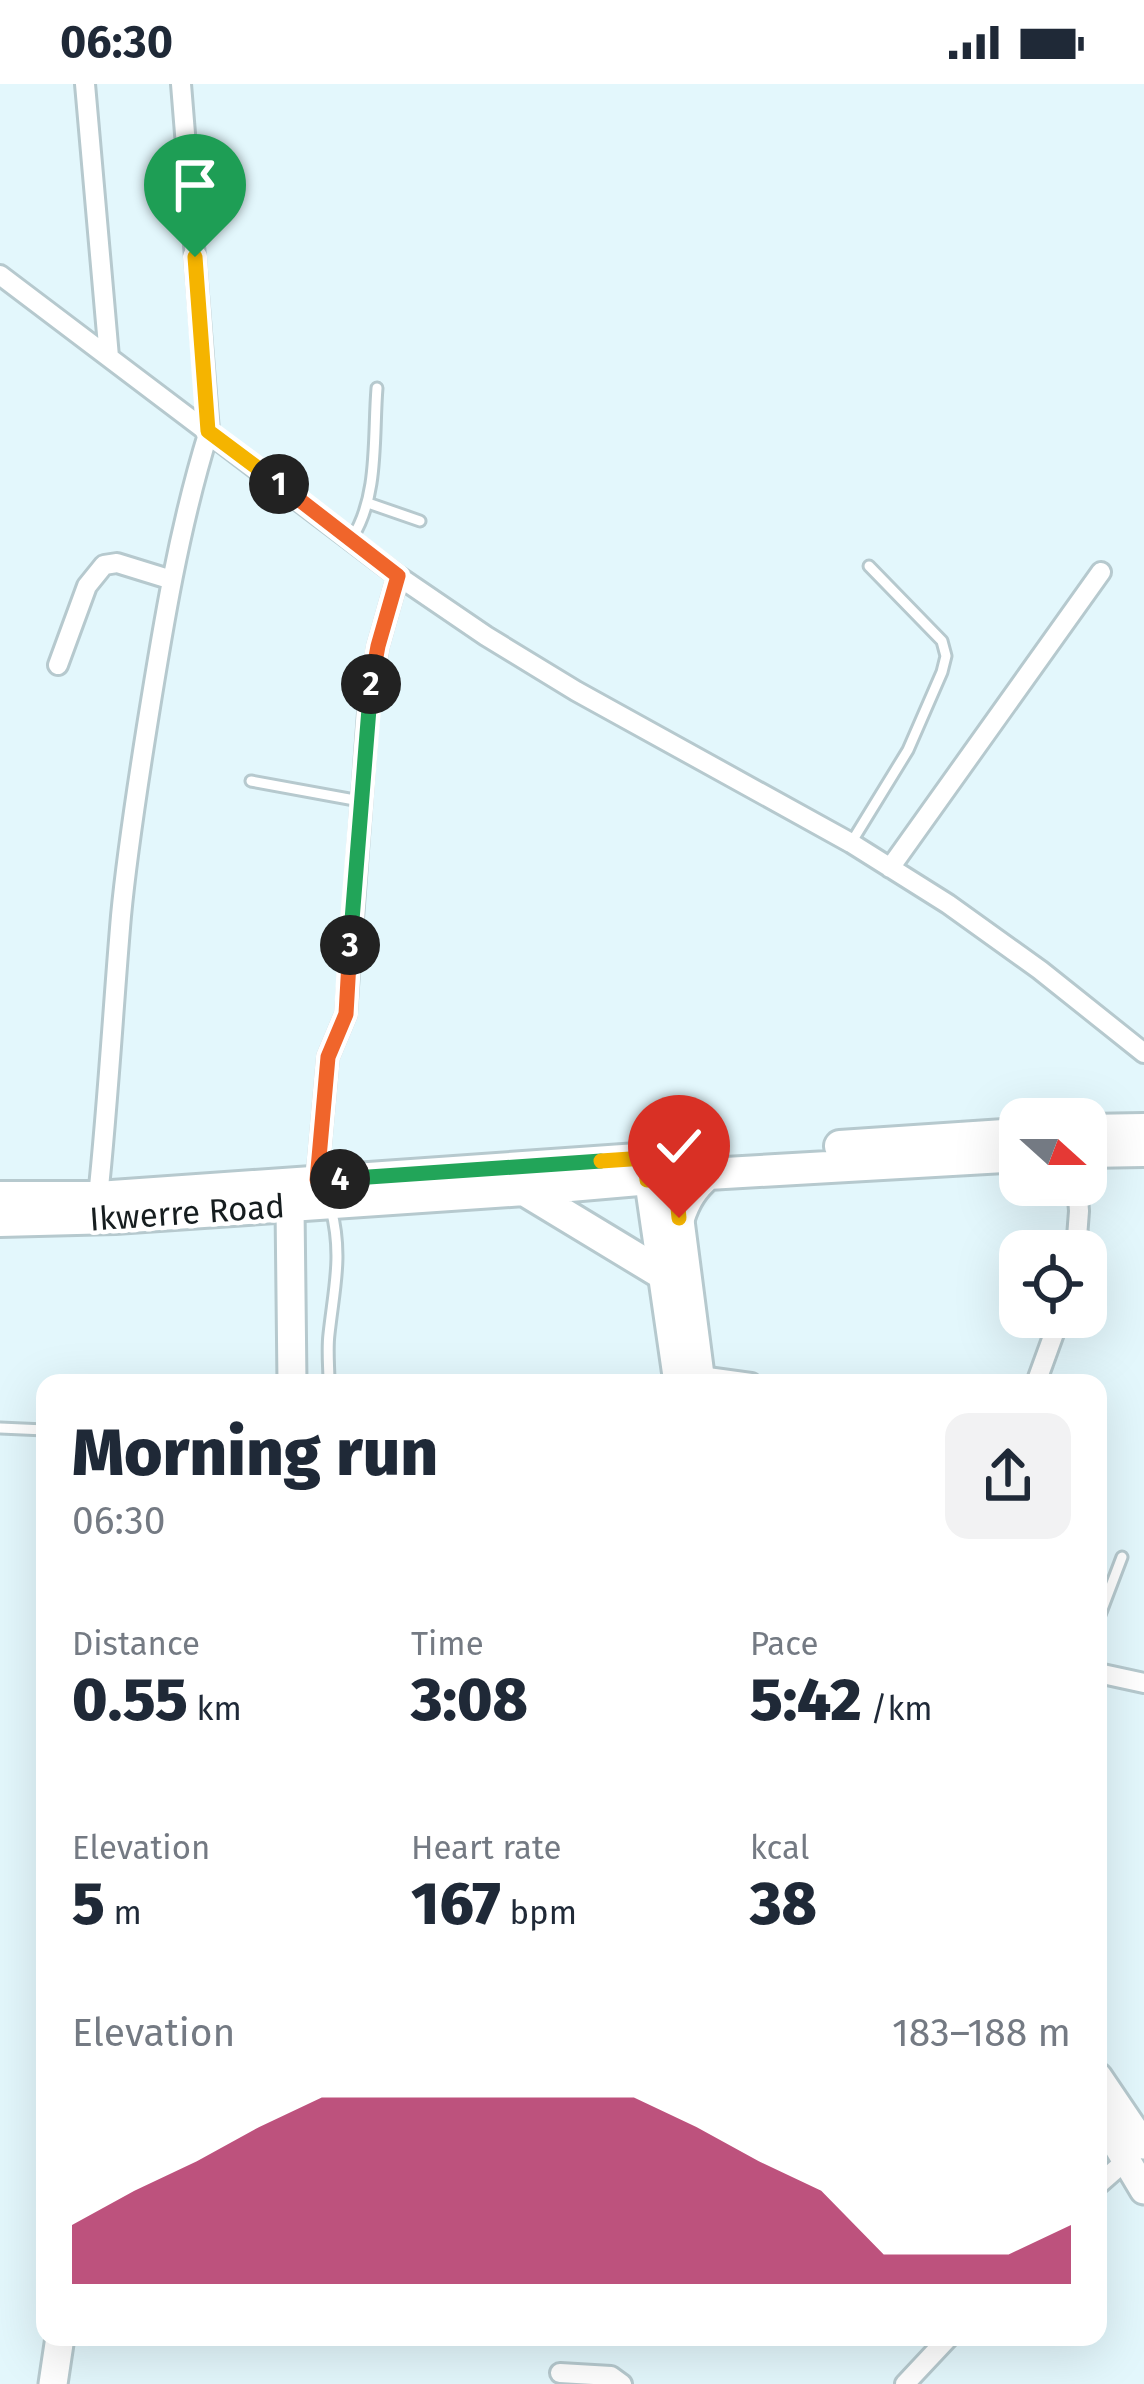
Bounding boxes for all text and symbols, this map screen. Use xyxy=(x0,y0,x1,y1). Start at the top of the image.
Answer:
text: 06:30 xyxy=(60,15,173,69)
pin xyxy=(144,134,246,257)
icon: arrive xyxy=(162,152,228,218)
pin: 1 xyxy=(249,454,309,514)
text: 1 xyxy=(271,464,287,504)
pin: 2 xyxy=(341,654,401,714)
text: 2 xyxy=(362,664,380,704)
pin: 3 xyxy=(320,915,380,975)
text: 3 xyxy=(341,925,359,965)
pin xyxy=(628,1095,730,1218)
north arrow xyxy=(999,1098,1107,1206)
map controls xyxy=(999,1098,1107,1338)
icon: check xyxy=(646,1113,712,1179)
pin: 4 xyxy=(310,1149,370,1209)
text: 4 xyxy=(331,1159,349,1199)
street label: Ikwerre Road xyxy=(88,1186,286,1240)
button: locate xyxy=(999,1230,1107,1338)
text: Morning run xyxy=(72,1413,438,1492)
button: share xyxy=(945,1413,1071,1539)
text: 06:30 xyxy=(72,1498,165,1544)
text: Distance xyxy=(72,1624,200,1664)
text: Time xyxy=(411,1624,484,1664)
text: Pace xyxy=(750,1624,818,1664)
text: 0.55 xyxy=(72,1664,188,1736)
text: 3:08 xyxy=(411,1664,528,1736)
text: 5:42 xyxy=(750,1664,862,1736)
text: km xyxy=(188,1689,242,1729)
text: /km xyxy=(862,1689,933,1729)
text: Elevation xyxy=(72,1828,210,1868)
text: Heart rate xyxy=(411,1828,561,1868)
text: kcal xyxy=(750,1828,809,1868)
text: 5 xyxy=(72,1868,105,1940)
text: 167 xyxy=(411,1868,501,1940)
text: 38 xyxy=(750,1868,817,1940)
text: m xyxy=(105,1893,142,1933)
text: bpm xyxy=(501,1893,577,1933)
text: Elevation xyxy=(72,2010,235,2056)
text: 183–188 m xyxy=(892,2010,1071,2056)

